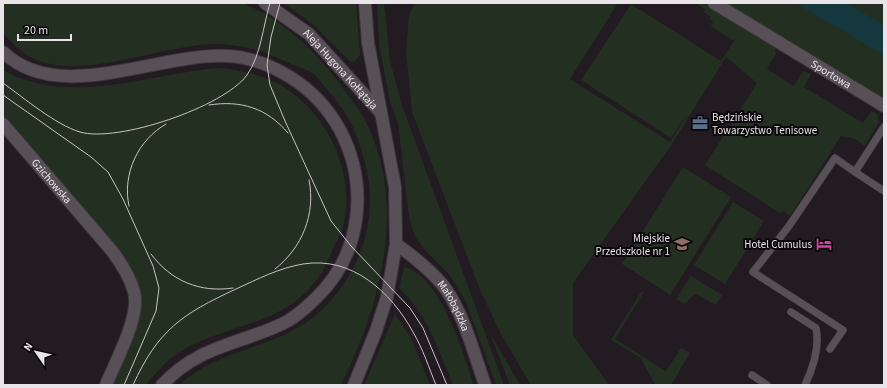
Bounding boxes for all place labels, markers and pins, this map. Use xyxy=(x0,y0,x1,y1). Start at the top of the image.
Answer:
place label: Będzińskie Towarzystwo Tenisowe xyxy=(712,110,818,138)
office icon: Będzińskie Towarzystwo Tenisowe xyxy=(691,114,709,132)
place label: Miejskie Przedszkole nr 1 xyxy=(595,231,671,259)
school or university icon: Miejskie Przedszkole nr 1 xyxy=(673,235,691,253)
hotel icon: Hotel Cumulus xyxy=(815,235,833,253)
place label: Hotel Cumulus xyxy=(744,237,812,252)

